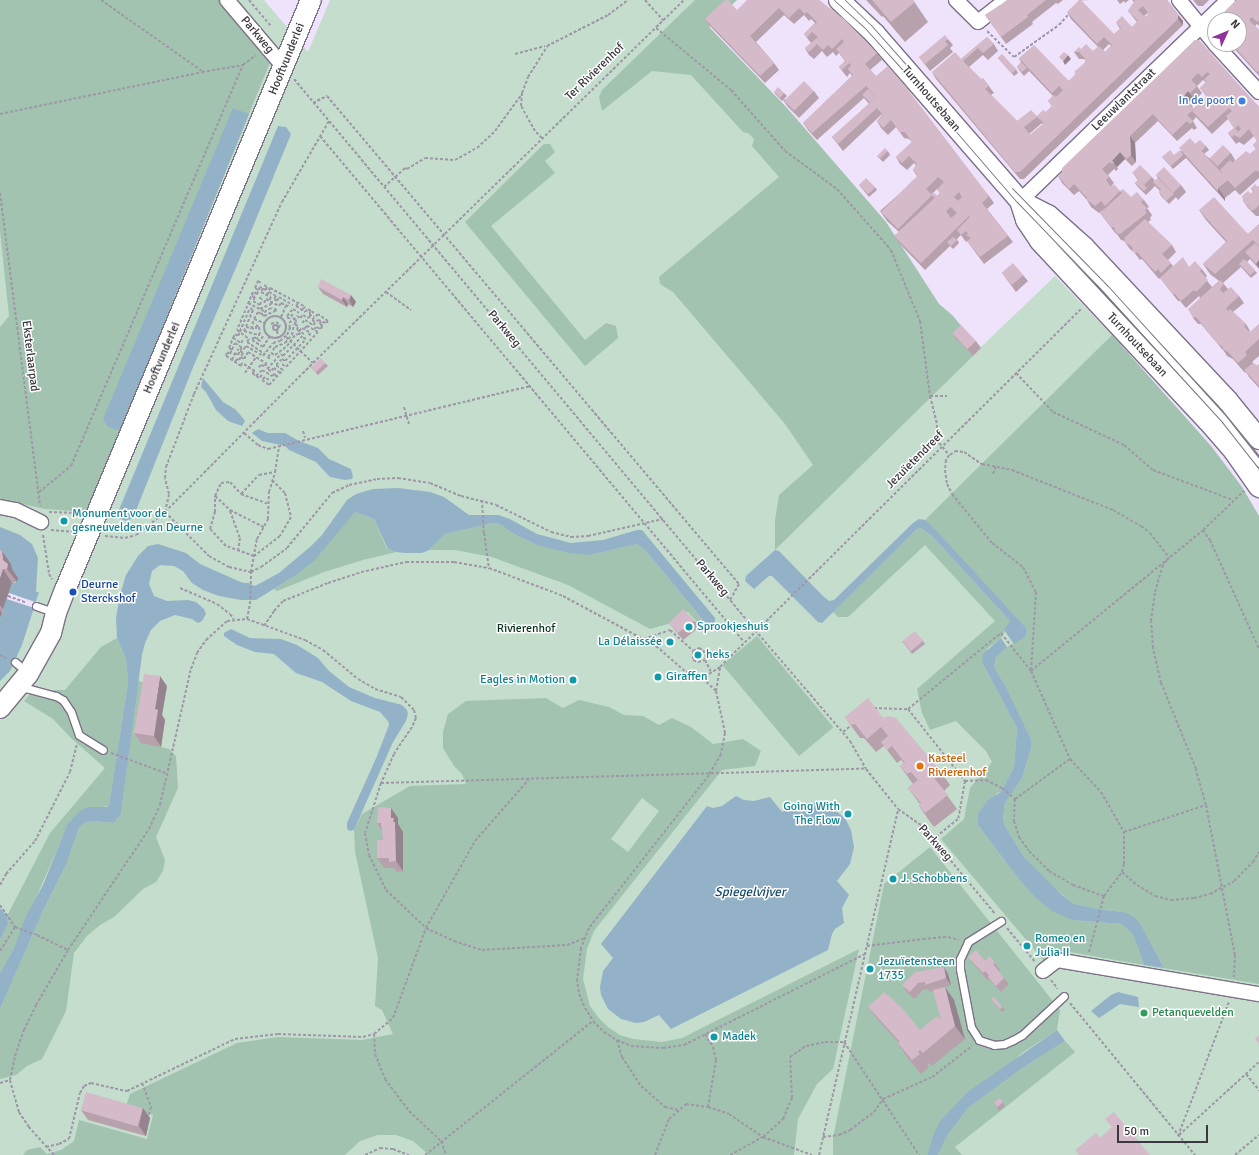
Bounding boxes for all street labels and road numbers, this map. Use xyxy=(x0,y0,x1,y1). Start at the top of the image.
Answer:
street label: Parkweg xyxy=(237,14,277,56)
street label: Hooftvunderlei xyxy=(266,21,308,97)
street label: Ter Rivierenhof xyxy=(563,40,627,104)
street label: Turnhoutsebaan xyxy=(899,63,963,135)
street label: Leeuwlantstraat xyxy=(1089,66,1159,134)
street label: Parkweg xyxy=(484,308,524,350)
street label: Turnhoutsebaan xyxy=(1104,310,1170,380)
street label: Eksterlaarpad xyxy=(18,320,42,392)
street label: Hooftvunderlei xyxy=(140,320,184,396)
street label: Jezuïetendreef xyxy=(883,428,947,492)
street label: Parkweg xyxy=(692,557,732,599)
street label: Parkweg xyxy=(915,822,955,864)

